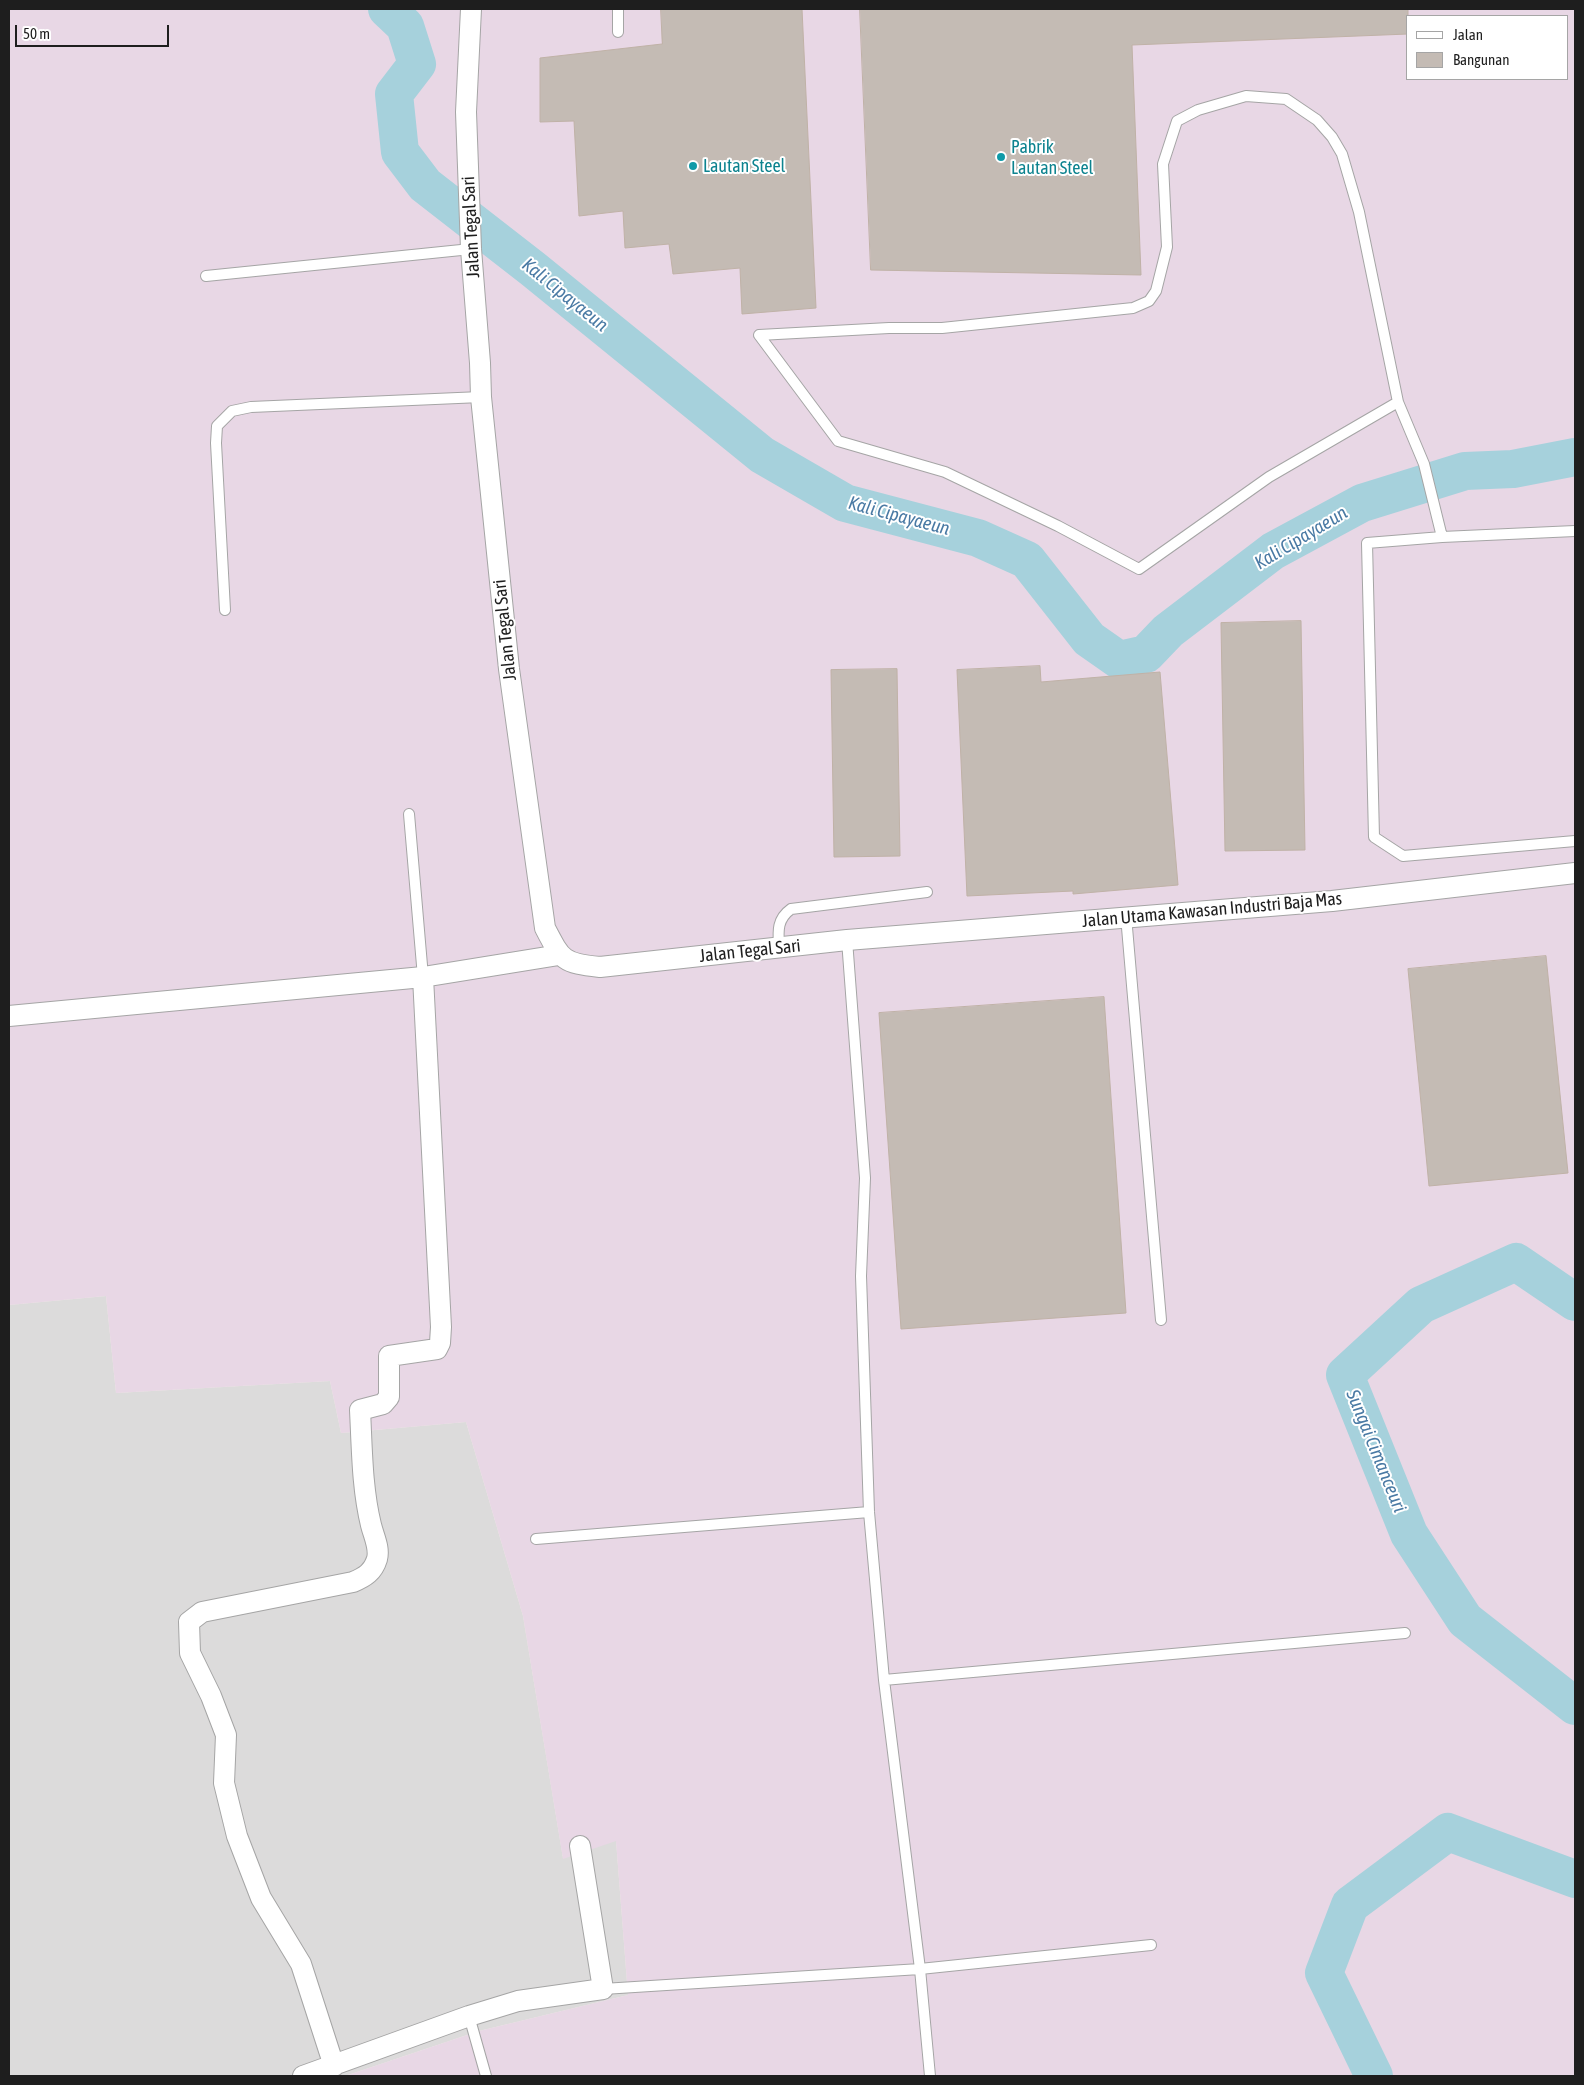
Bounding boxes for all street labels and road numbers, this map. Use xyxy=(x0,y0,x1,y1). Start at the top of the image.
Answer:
street label: Jalan Tegal Sari xyxy=(458,176,484,278)
street label: Jalan Tegal Sari xyxy=(489,578,521,682)
street label: Jalan Utama Kawasan Industri Baja Mas xyxy=(1081,888,1343,932)
street label: Jalan Tegal Sari xyxy=(698,935,802,967)

